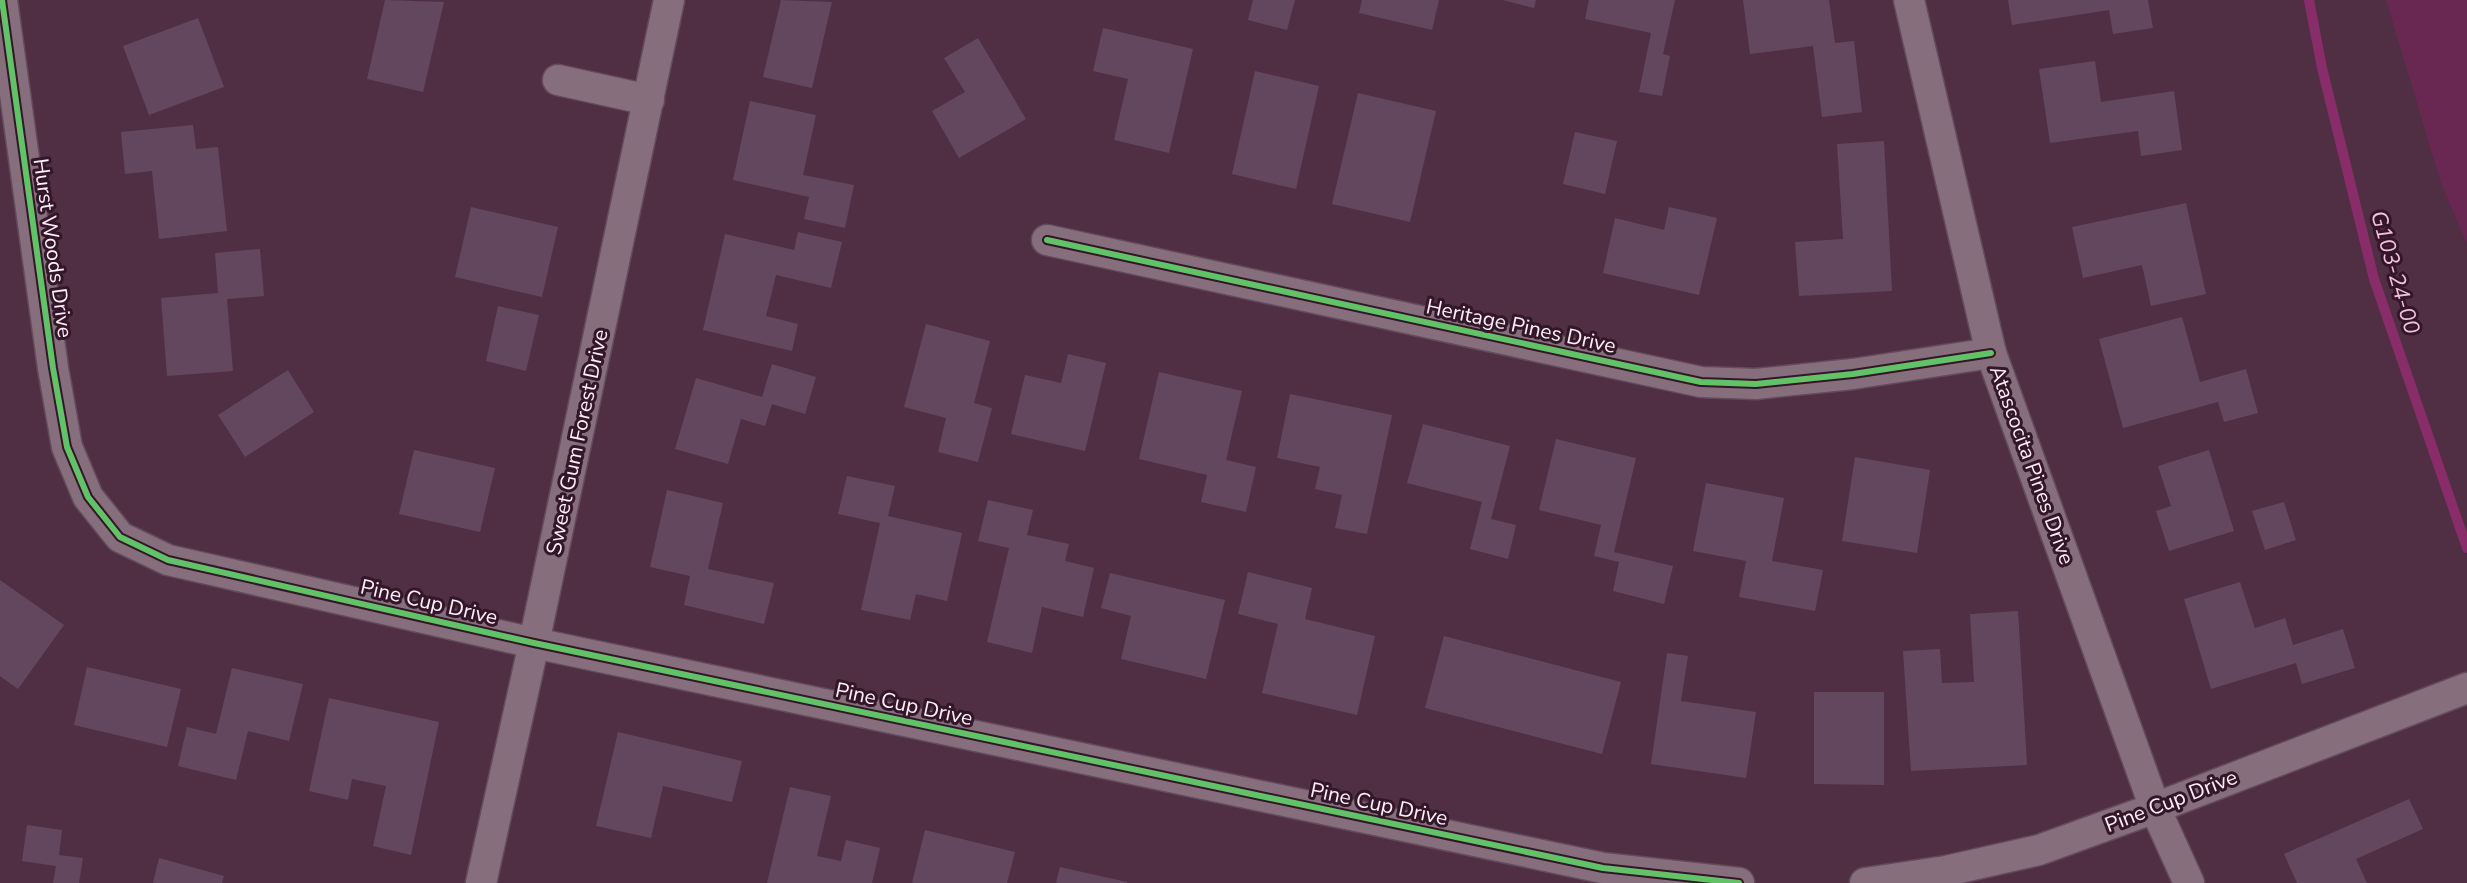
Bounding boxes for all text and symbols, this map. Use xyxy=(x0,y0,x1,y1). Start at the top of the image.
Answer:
street label: Hurst Woods Drive xyxy=(27,157,79,339)
water label: G103-24-00 xyxy=(2363,207,2427,337)
street label: Heritage Pines Drive xyxy=(1423,292,1619,360)
street label: Sweet Gum Forest Drive xyxy=(539,327,615,557)
street label: Atascocita Pines Drive xyxy=(1983,362,2081,568)
street label: Pine Cup Drive xyxy=(358,573,500,631)
street label: Pine Cup Drive xyxy=(833,676,975,732)
street label: Pine Cup Drive xyxy=(2101,763,2241,839)
street label: Pine Cup Drive xyxy=(1308,776,1450,832)

